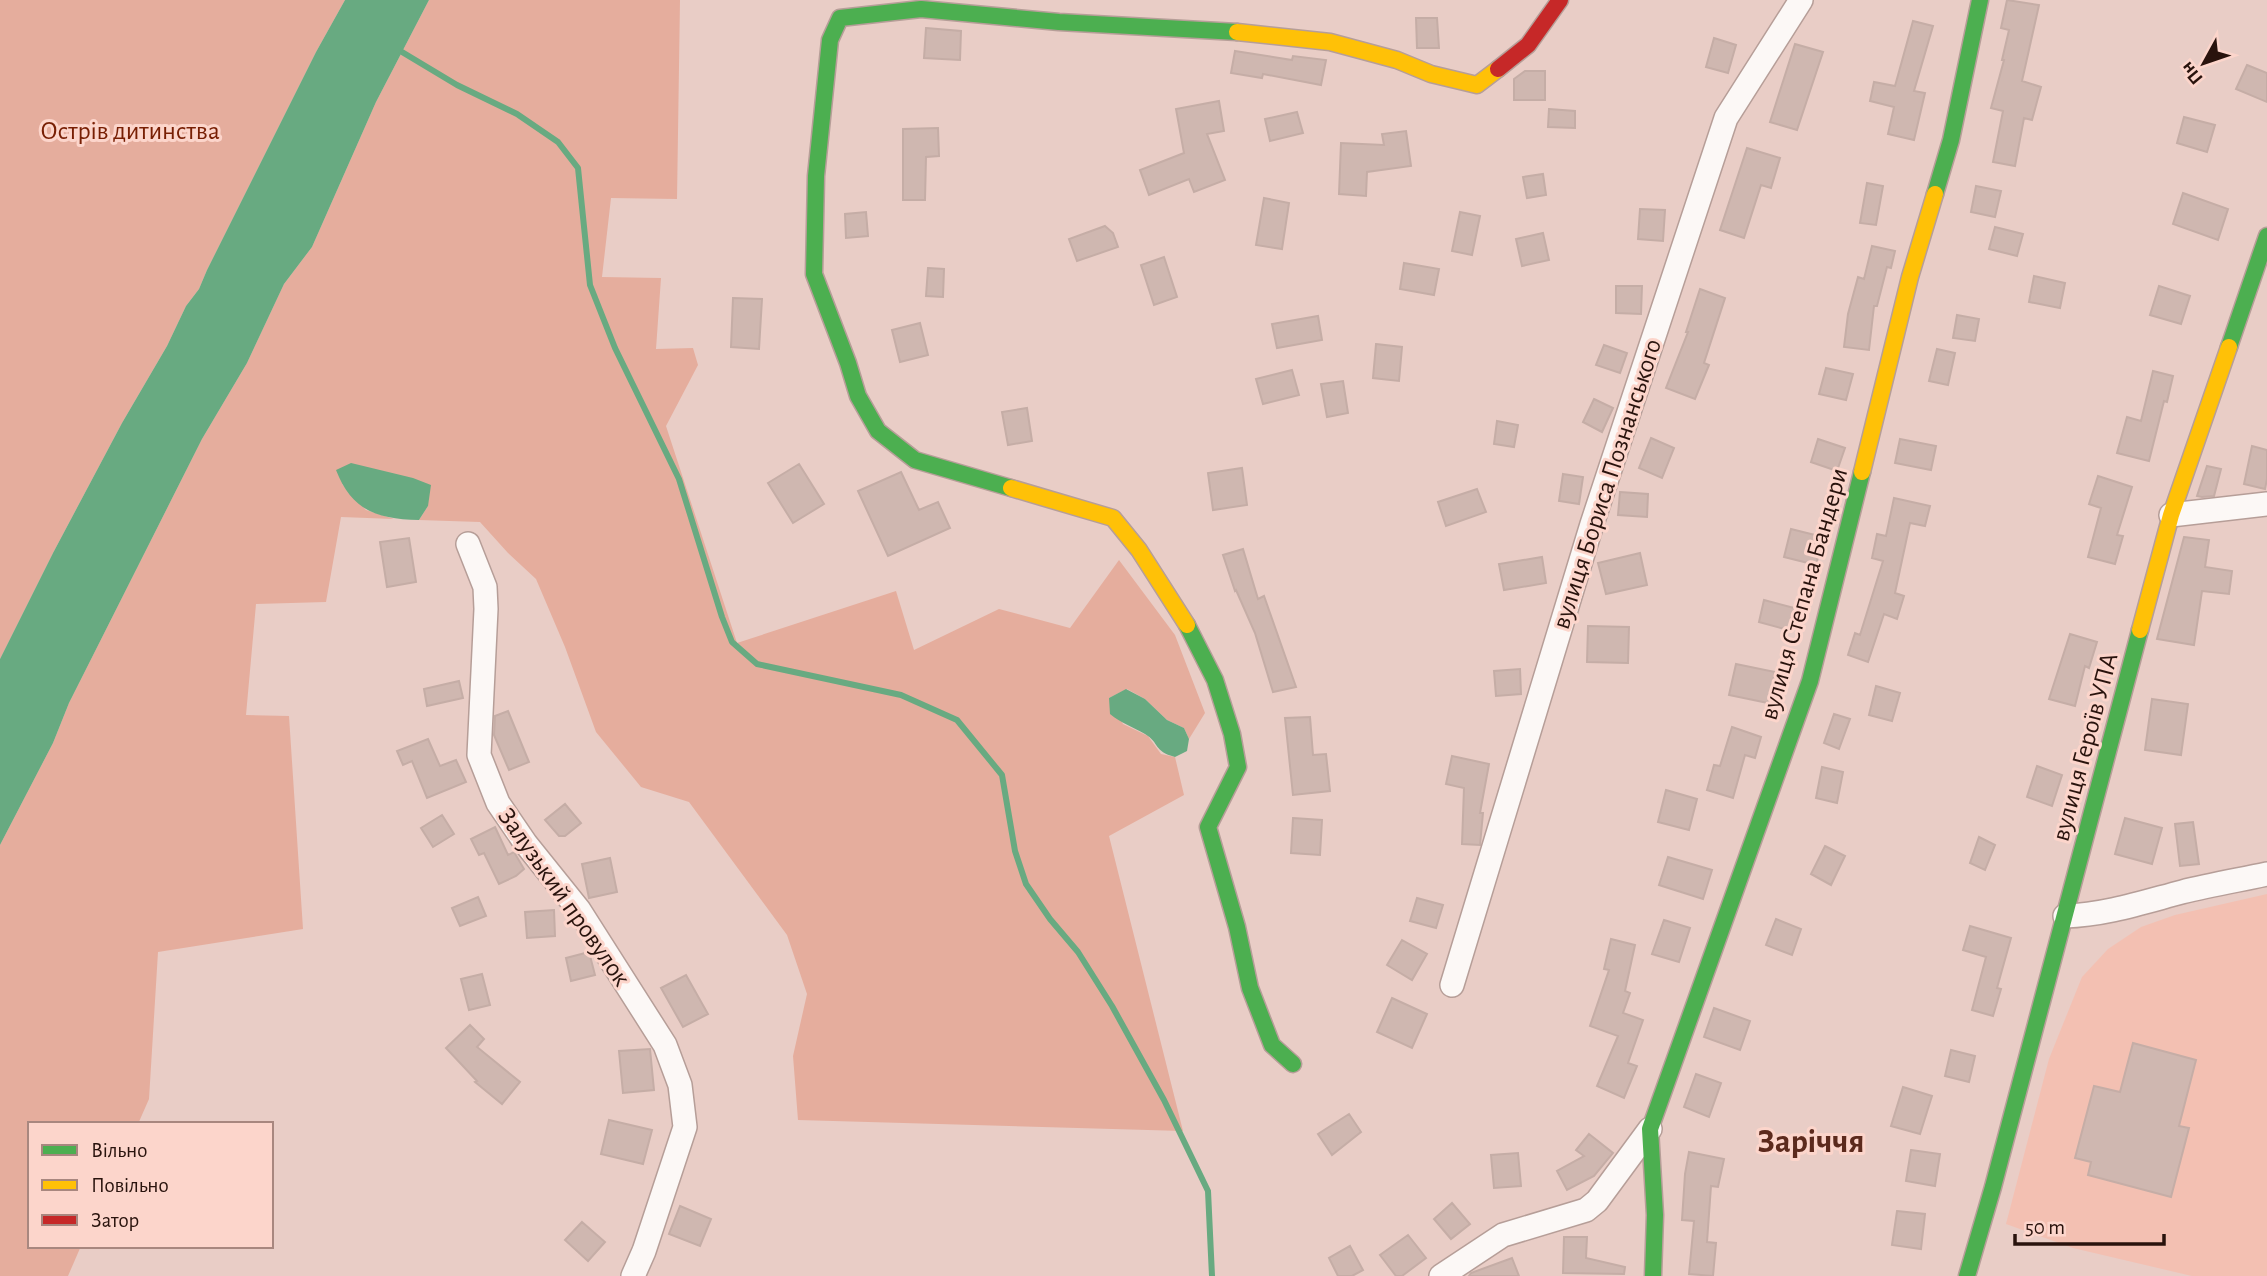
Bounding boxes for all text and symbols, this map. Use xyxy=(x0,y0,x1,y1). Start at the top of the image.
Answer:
north arrow xyxy=(2169,28,2239,98)
text: Пн xyxy=(2177,58,2207,88)
park label: Острів дитинства xyxy=(40,118,220,144)
street label: вулиця Бориса Познанського xyxy=(1548,336,1666,632)
street label: вулиця Степана Бандери xyxy=(1756,465,1852,723)
street label: вулиця Героїв УПА xyxy=(2047,650,2123,844)
street label: Залузький провулок xyxy=(493,803,635,991)
legend xyxy=(28,1122,273,1248)
district label: Заріччя xyxy=(1758,1126,1865,1159)
text: Вільно xyxy=(91,1140,147,1161)
text: Повільно xyxy=(91,1175,169,1196)
scale bar xyxy=(2015,1202,2164,1246)
text: Затор xyxy=(91,1210,139,1231)
text: 50 m xyxy=(2025,1217,2065,1238)

